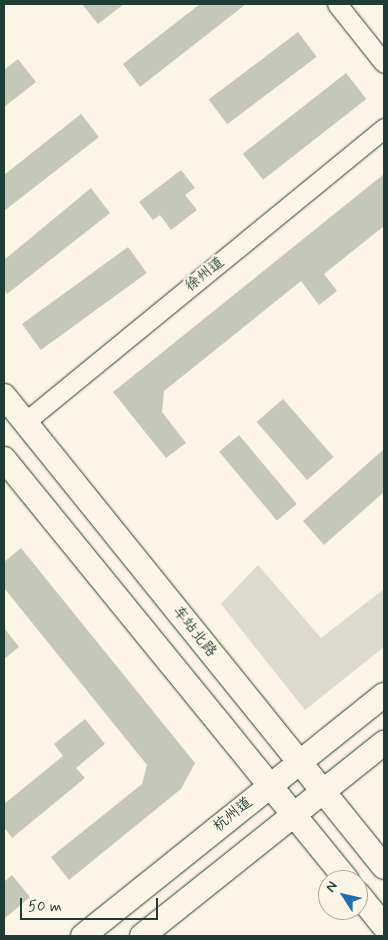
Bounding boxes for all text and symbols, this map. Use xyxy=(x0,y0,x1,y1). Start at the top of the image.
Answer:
street label: 徐州道 xyxy=(182,254,228,296)
street label: 车站北路 xyxy=(168,603,220,661)
street label: 杭州道 xyxy=(210,794,256,836)
north arrow xyxy=(318,870,368,920)
text: N xyxy=(321,878,342,896)
scale bar xyxy=(22,888,160,920)
text: 50 m xyxy=(28,897,62,917)

